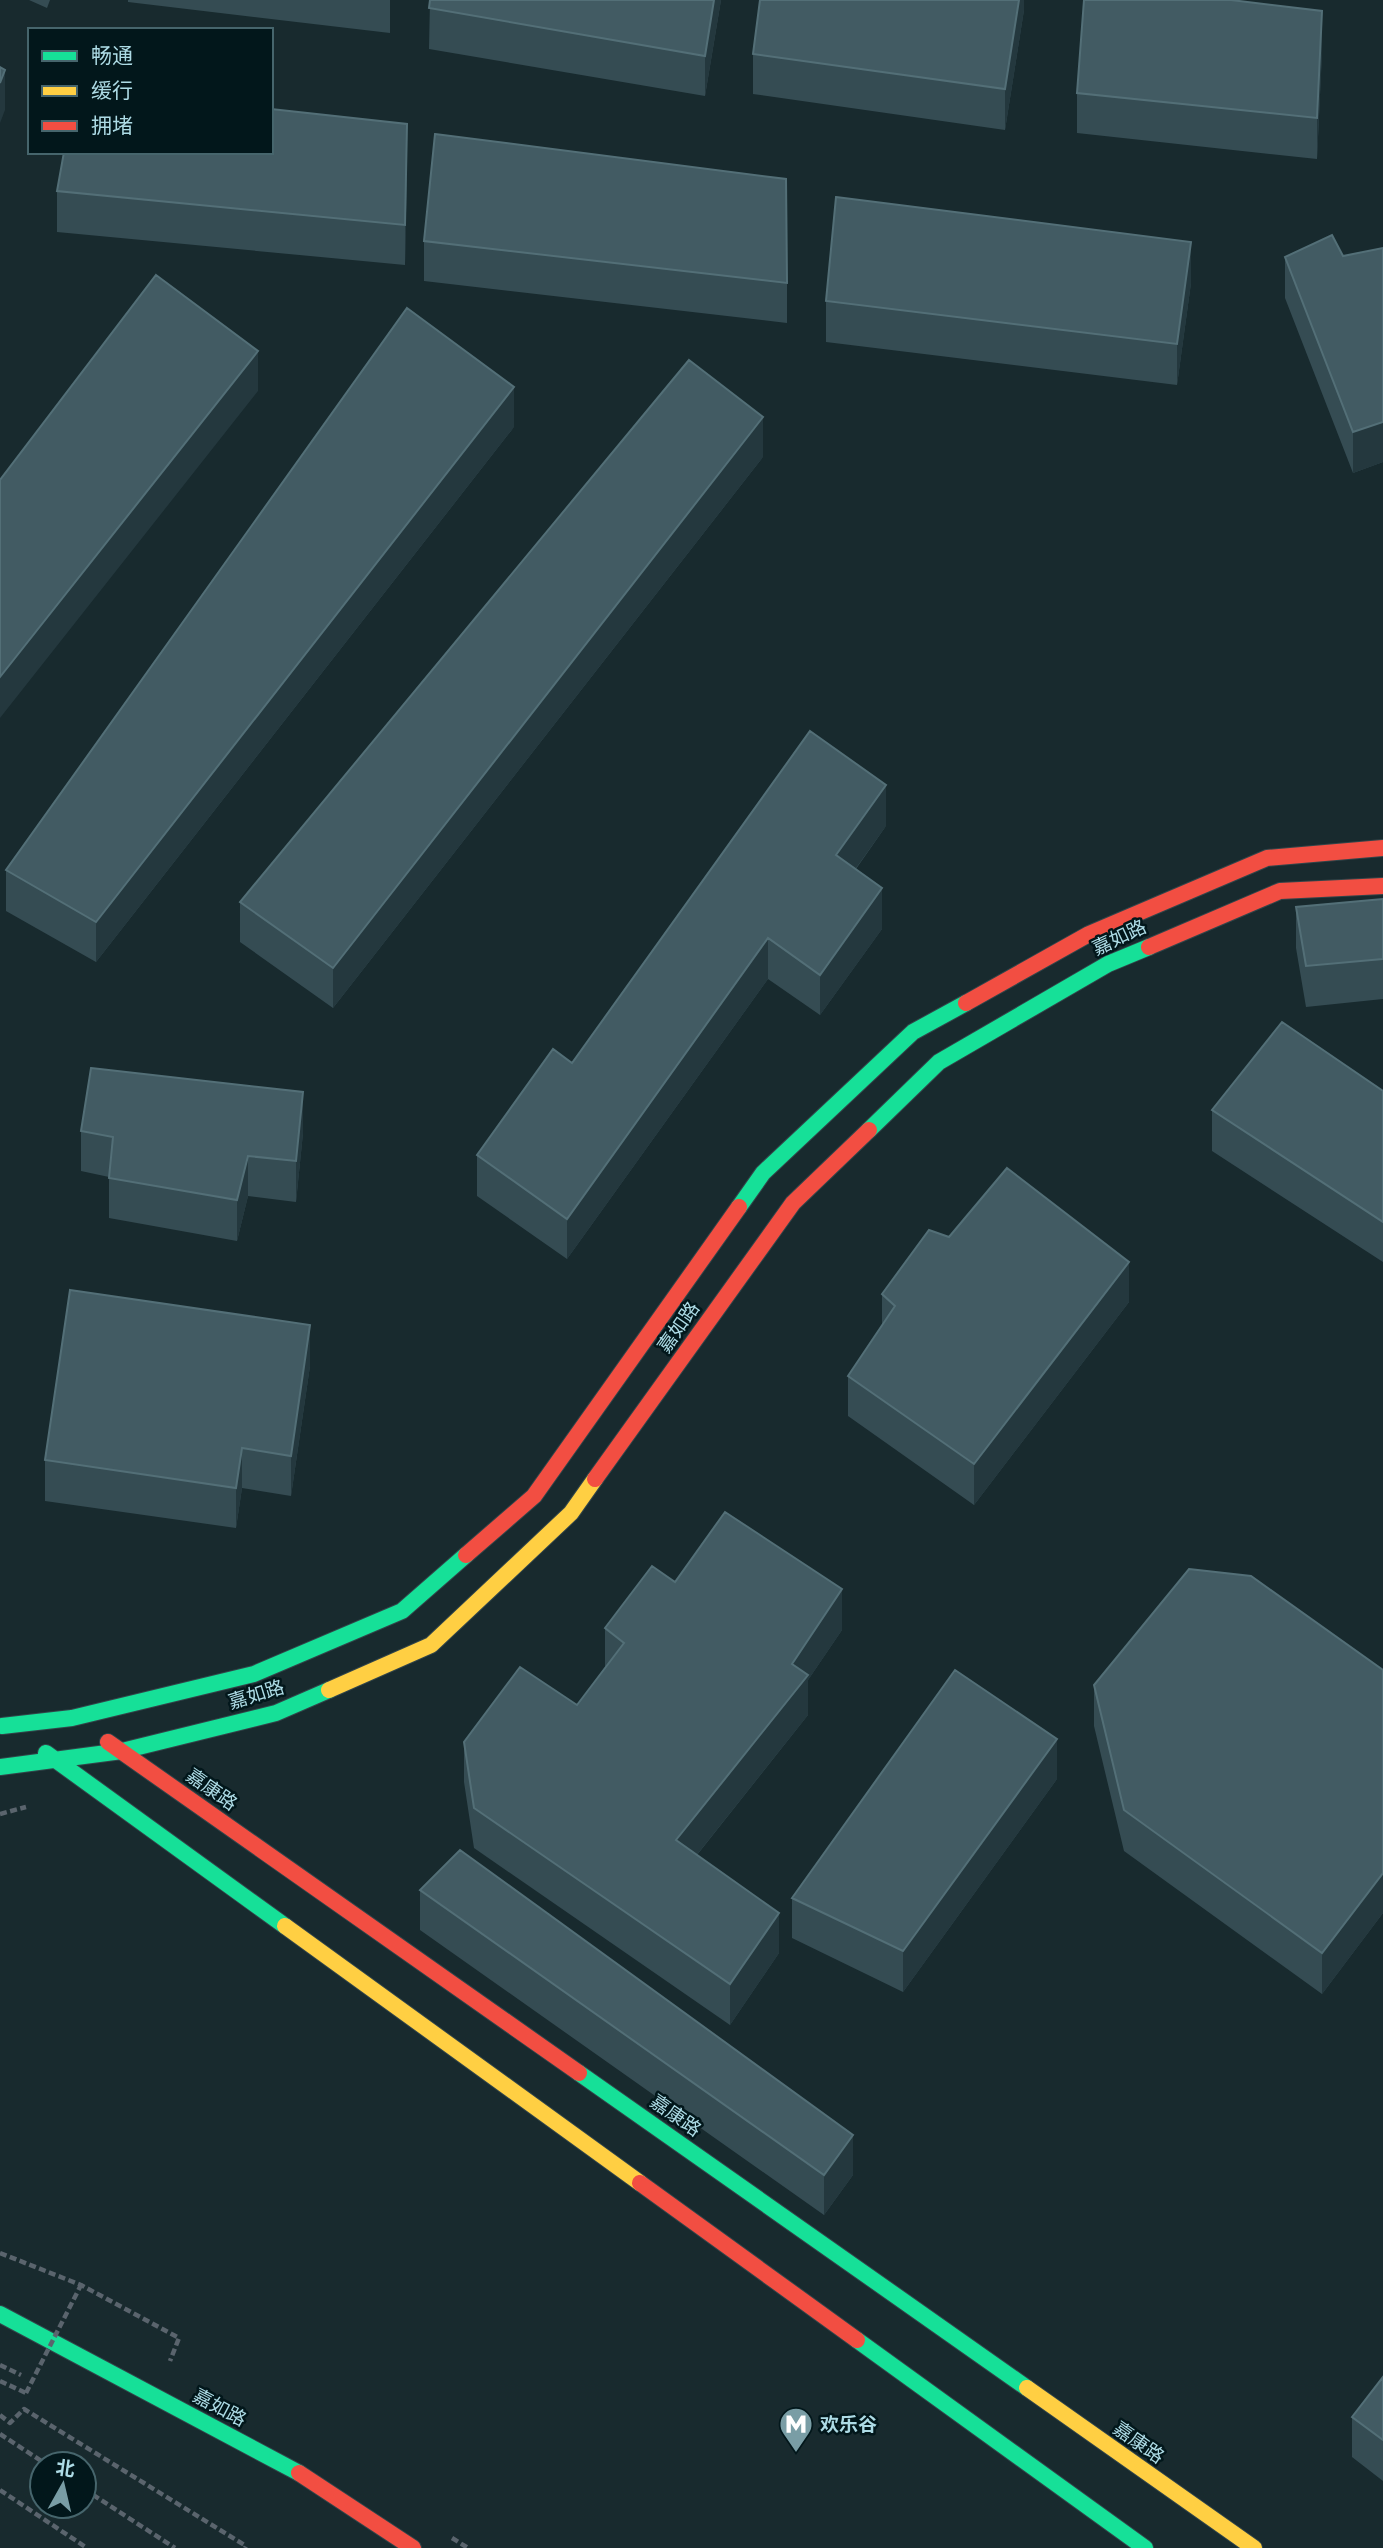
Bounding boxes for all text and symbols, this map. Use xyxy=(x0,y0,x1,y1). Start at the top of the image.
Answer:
legend xyxy=(28,28,273,154)
text: 畅通 xyxy=(91,41,133,69)
text: 缓行 xyxy=(91,76,133,104)
text: 拥堵 xyxy=(91,111,133,139)
street label: 嘉如路 xyxy=(1088,913,1150,961)
street label: 嘉如路 xyxy=(651,1296,705,1358)
street label: 嘉如路 xyxy=(225,1673,287,1715)
street label: 嘉康路 xyxy=(181,1762,243,1816)
street label: 嘉康路 xyxy=(645,2088,707,2142)
street label: 嘉如路 xyxy=(189,2382,251,2432)
metro station icon: 欢乐谷 xyxy=(777,2405,815,2454)
place label: 欢乐谷 xyxy=(820,2411,877,2437)
street label: 嘉康路 xyxy=(1108,2415,1170,2469)
north arrow xyxy=(28,2450,98,2520)
text: 北 xyxy=(54,2454,77,2482)

